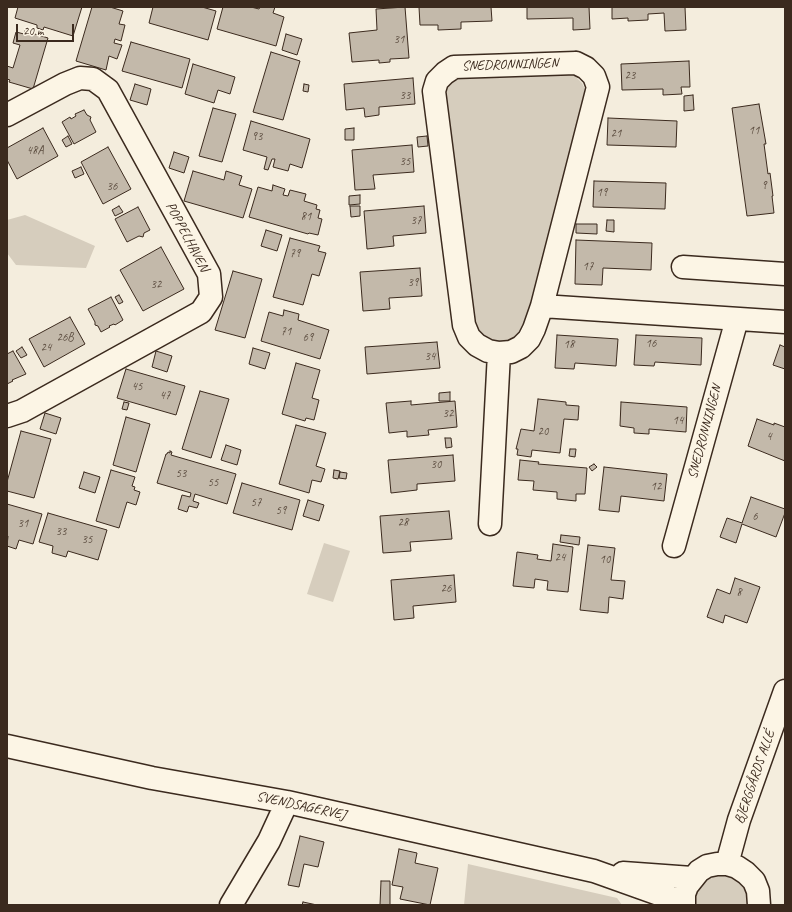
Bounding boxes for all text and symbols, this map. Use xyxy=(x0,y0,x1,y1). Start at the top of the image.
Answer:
scale bar xyxy=(18,16,76,42)
text: 20 m xyxy=(23,23,43,39)
house number: 31 xyxy=(394,33,404,47)
street label: SNEDRONNINGEN xyxy=(461,55,559,75)
house number: 23 xyxy=(625,69,635,83)
house number: 33 xyxy=(400,89,410,103)
house number: 11 xyxy=(749,124,759,138)
house number: 21 xyxy=(611,127,621,141)
house number: 93 xyxy=(252,130,262,144)
house number: 48A xyxy=(27,144,43,158)
house number: 35 xyxy=(400,155,410,169)
house number: 9 xyxy=(761,179,767,193)
house number: 36 xyxy=(107,180,117,194)
house number: 19 xyxy=(597,186,607,200)
street label: POPPELHAVEN xyxy=(162,199,212,275)
house number: 81 xyxy=(301,210,311,224)
house number: 37 xyxy=(411,214,421,228)
house number: 79 xyxy=(290,247,300,261)
house number: 17 xyxy=(583,260,593,274)
house number: 39 xyxy=(408,276,418,290)
house number: 32 xyxy=(151,278,161,292)
house number: 71 xyxy=(281,325,291,339)
house number: 26B xyxy=(56,331,74,345)
house number: 69 xyxy=(303,331,313,345)
house number: 16 xyxy=(646,337,656,351)
house number: 18 xyxy=(564,338,574,352)
house number: 24 xyxy=(41,341,51,355)
house number: 34 xyxy=(425,350,435,364)
house number: 45 xyxy=(132,380,142,394)
street label: SNEDRONNINGEN xyxy=(684,383,726,481)
house number: 47 xyxy=(160,389,170,403)
house number: 32 xyxy=(443,407,453,421)
house number: 14 xyxy=(673,414,683,428)
house number: 20 xyxy=(538,425,548,439)
house number: 4 xyxy=(766,430,772,444)
house number: 30 xyxy=(431,458,441,472)
house number: 53 xyxy=(176,467,186,481)
house number: 55 xyxy=(208,476,218,490)
house number: 12 xyxy=(651,480,661,494)
house number: 57 xyxy=(251,496,261,510)
house number: 59 xyxy=(276,504,286,518)
house number: 6 xyxy=(752,510,758,524)
house number: 28 xyxy=(398,516,408,530)
house number: 31 xyxy=(18,517,28,531)
house number: 33 xyxy=(56,525,66,539)
house number: 35 xyxy=(82,533,92,547)
house number: 24 xyxy=(555,551,565,565)
house number: 10 xyxy=(600,553,610,567)
house number: 26 xyxy=(441,582,451,596)
house number: 8 xyxy=(736,586,742,600)
street label: BJERGGÅRDS ALLÉ xyxy=(731,728,779,826)
street label: SVENDSAGERVEJ xyxy=(255,788,347,824)

